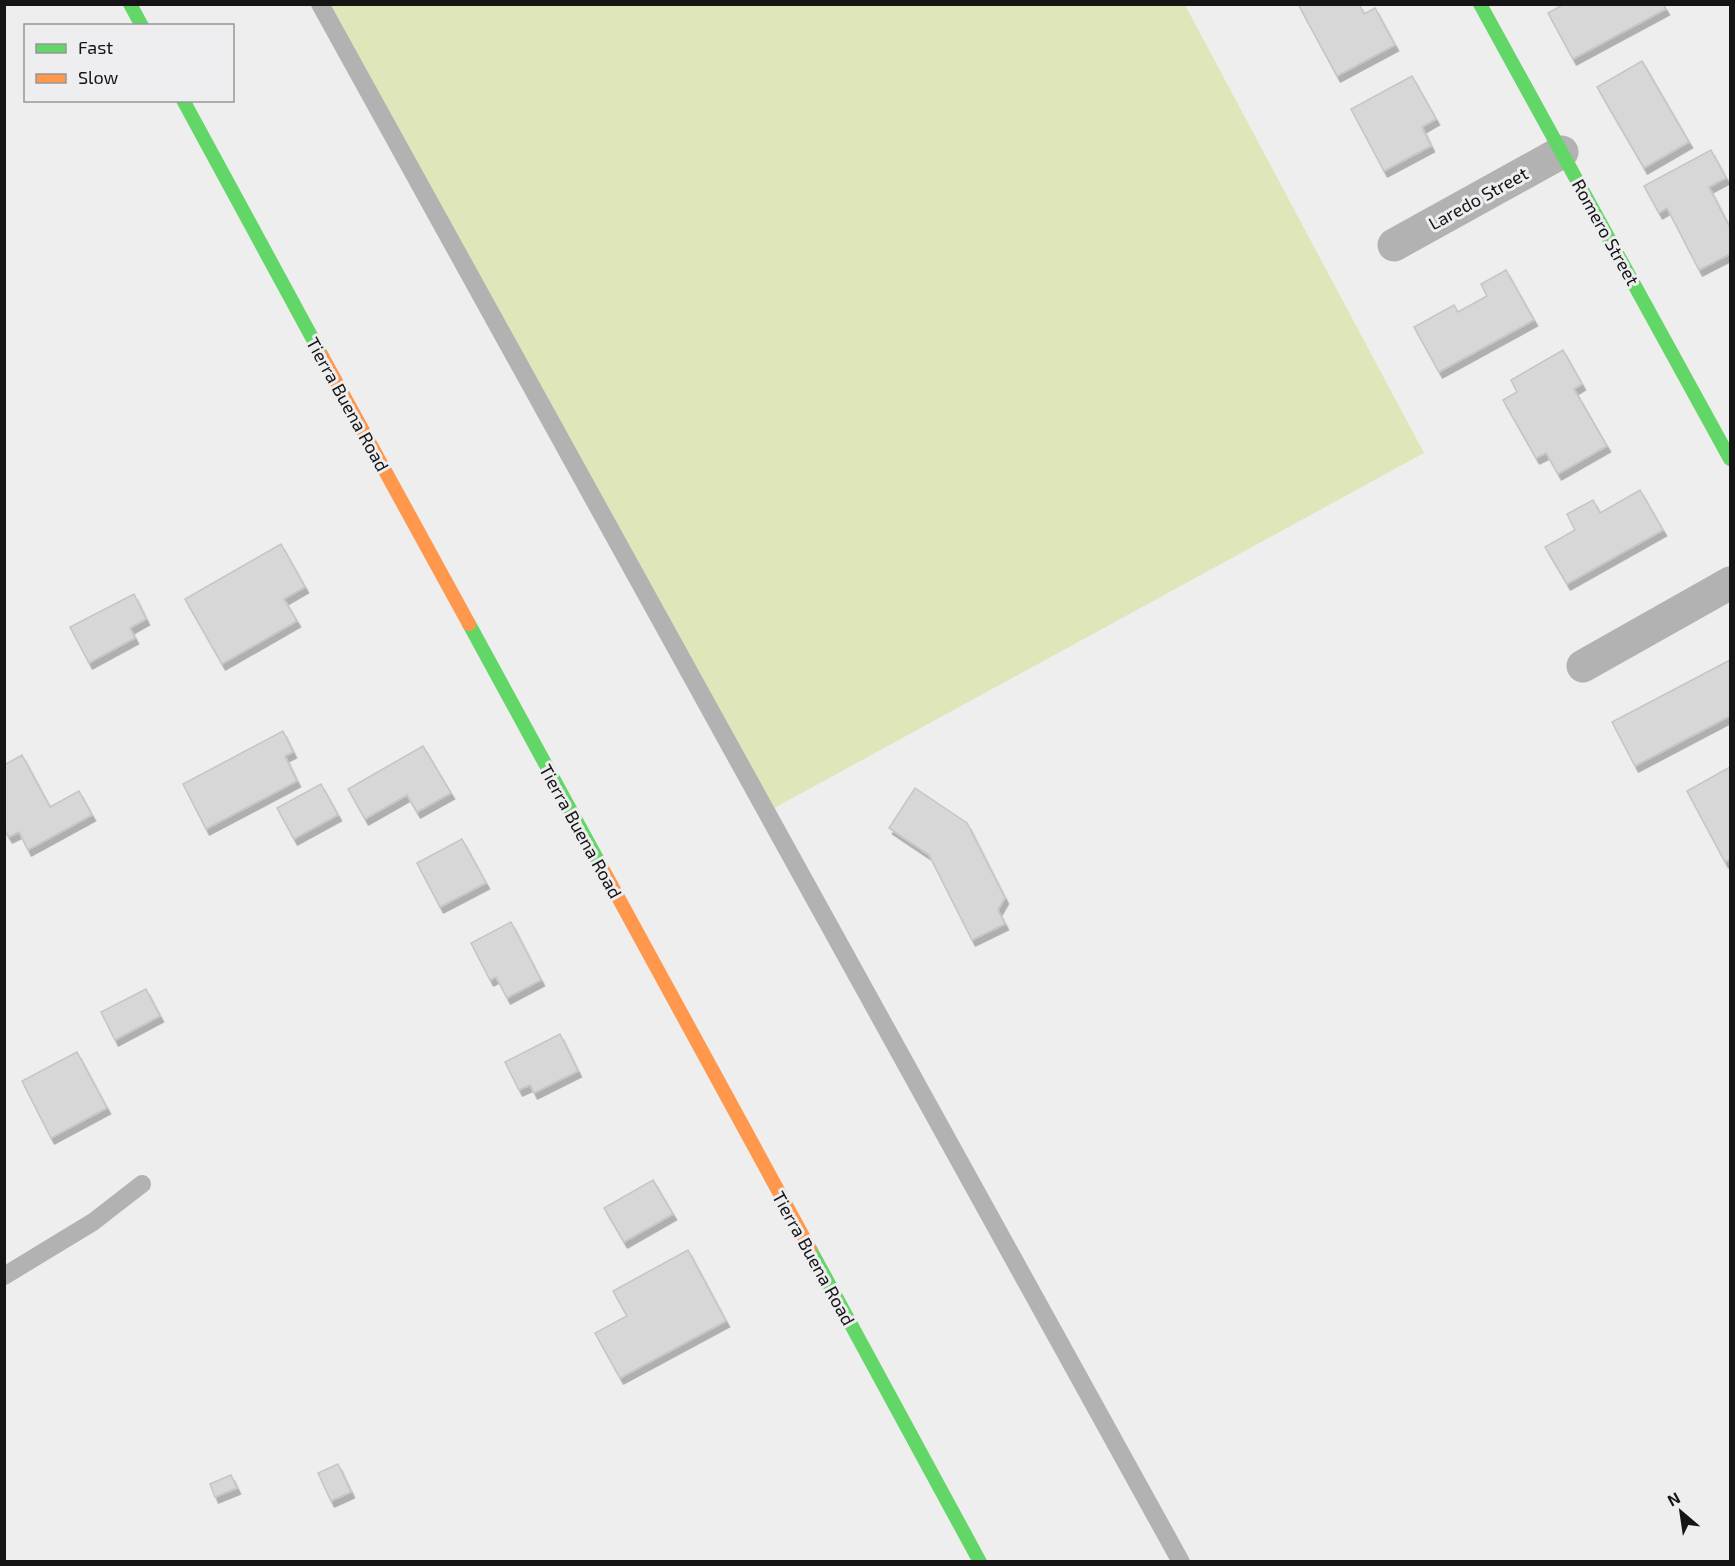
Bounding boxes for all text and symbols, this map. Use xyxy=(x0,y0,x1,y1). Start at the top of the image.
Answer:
legend xyxy=(24,24,234,102)
text: Fast xyxy=(78,36,113,58)
text: Slow xyxy=(78,66,119,88)
street label: Laredo Street xyxy=(1424,162,1532,234)
street label: Romero Street xyxy=(1568,175,1644,289)
street label: Tierra Buena Road xyxy=(302,333,394,475)
street label: Tierra Buena Road xyxy=(535,760,627,902)
street label: Tierra Buena Road xyxy=(768,1187,860,1329)
north arrow xyxy=(1651,1482,1711,1542)
text: N xyxy=(1664,1487,1683,1510)

